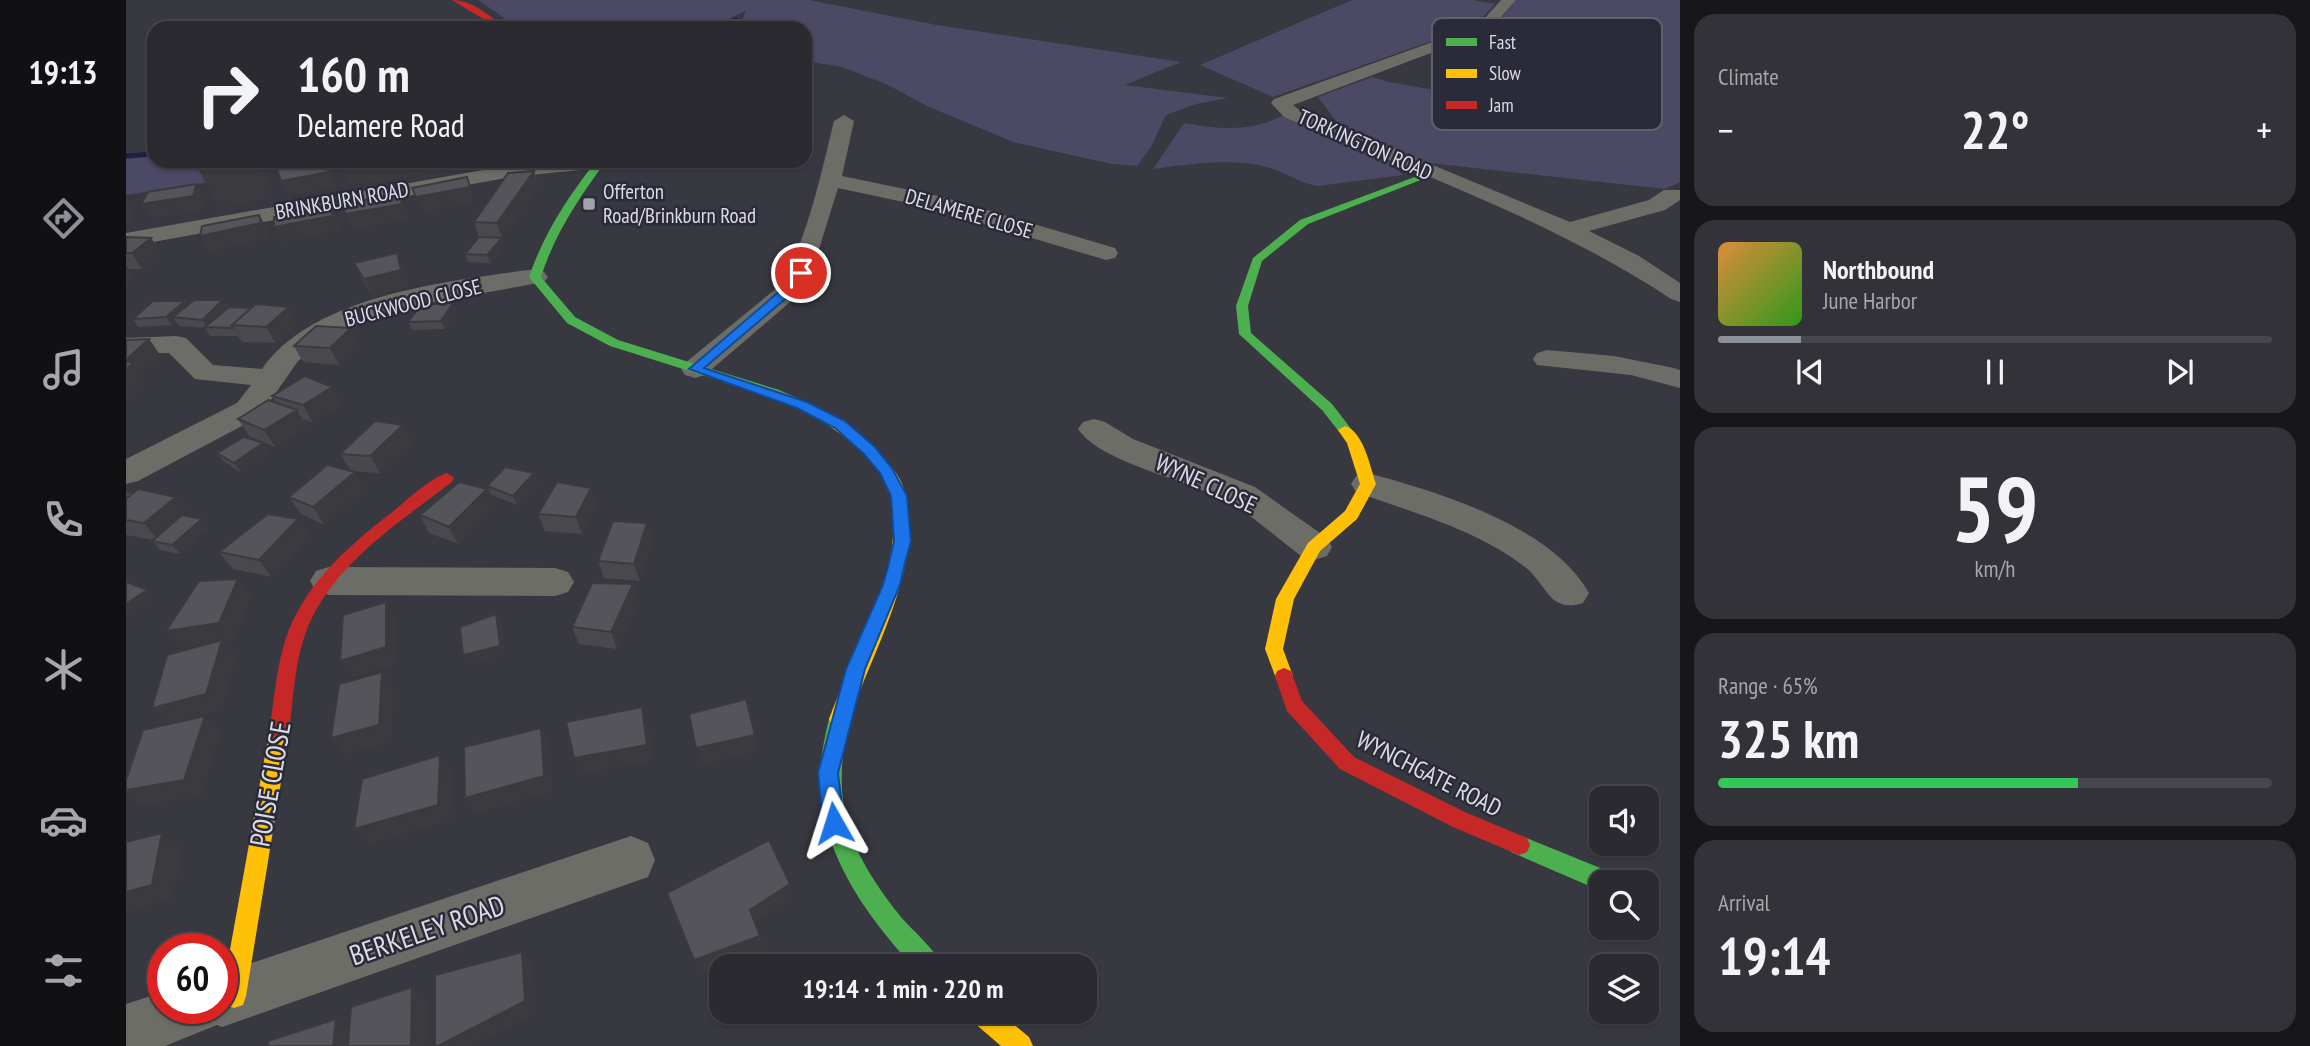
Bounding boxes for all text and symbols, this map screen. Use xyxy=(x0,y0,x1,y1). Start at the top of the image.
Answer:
legend xyxy=(1432,18,1662,130)
text: Fast xyxy=(1489,30,1517,54)
text: 160 m xyxy=(297,42,410,106)
icon: right xyxy=(182,49,273,140)
text: 19:13 xyxy=(28,51,98,93)
text: Slow xyxy=(1489,61,1522,85)
text: Climate xyxy=(1718,62,1779,91)
text: Jam xyxy=(1488,93,1514,117)
text: 22° xyxy=(1961,96,2029,163)
street label: TORKINGTON ROAD xyxy=(1294,103,1437,186)
text: Delamere Road xyxy=(297,104,465,146)
text: − xyxy=(1718,105,1734,154)
text: + xyxy=(2256,105,2272,154)
street label: BRINKBURN ROAD xyxy=(273,176,411,225)
place label: Offerton Road/Brinkburn Road xyxy=(603,178,756,229)
street label: DELAMERE CLOSE xyxy=(902,182,1036,245)
icon: directions xyxy=(39,194,88,243)
marker: Offerton Road/Brinkburn Road xyxy=(581,196,597,212)
pin xyxy=(771,243,831,303)
text: Northbound xyxy=(1823,253,1934,286)
icon: arrive xyxy=(782,254,820,292)
street label: BUCKWOOD CLOSE xyxy=(342,273,484,332)
text: June Harbor xyxy=(1823,286,1917,315)
icon: music xyxy=(39,345,88,394)
icon: previous xyxy=(1791,353,1829,391)
icon: pause xyxy=(1976,353,2014,391)
icon: next xyxy=(2161,353,2199,391)
street label: WYNE CLOSE xyxy=(1151,447,1262,521)
text: 59 xyxy=(1952,449,2039,567)
icon: phone xyxy=(39,495,88,544)
text: km/h xyxy=(1975,554,2015,583)
icon: climate xyxy=(39,645,88,694)
text: Range · 65% xyxy=(1718,671,1818,700)
text: 325 km xyxy=(1718,705,1859,772)
street label: POISE CLOSE xyxy=(240,719,299,849)
street label: WYNCHGATE ROAD xyxy=(1351,724,1507,823)
position arrow xyxy=(797,786,871,860)
map controls xyxy=(1589,786,1659,1024)
button: sound xyxy=(1589,786,1659,856)
icon: car xyxy=(39,796,88,845)
button: search xyxy=(1589,870,1659,940)
street label: BERKELEY ROAD xyxy=(344,886,509,973)
text: Arrival xyxy=(1718,888,1770,917)
text: 19:14 xyxy=(1718,922,1830,989)
speed limit sign: 60 xyxy=(147,933,238,1024)
icon: filters xyxy=(39,946,88,995)
button: layers xyxy=(1589,954,1659,1024)
text: 19:14 · 1 min · 220 m xyxy=(803,972,1003,1005)

